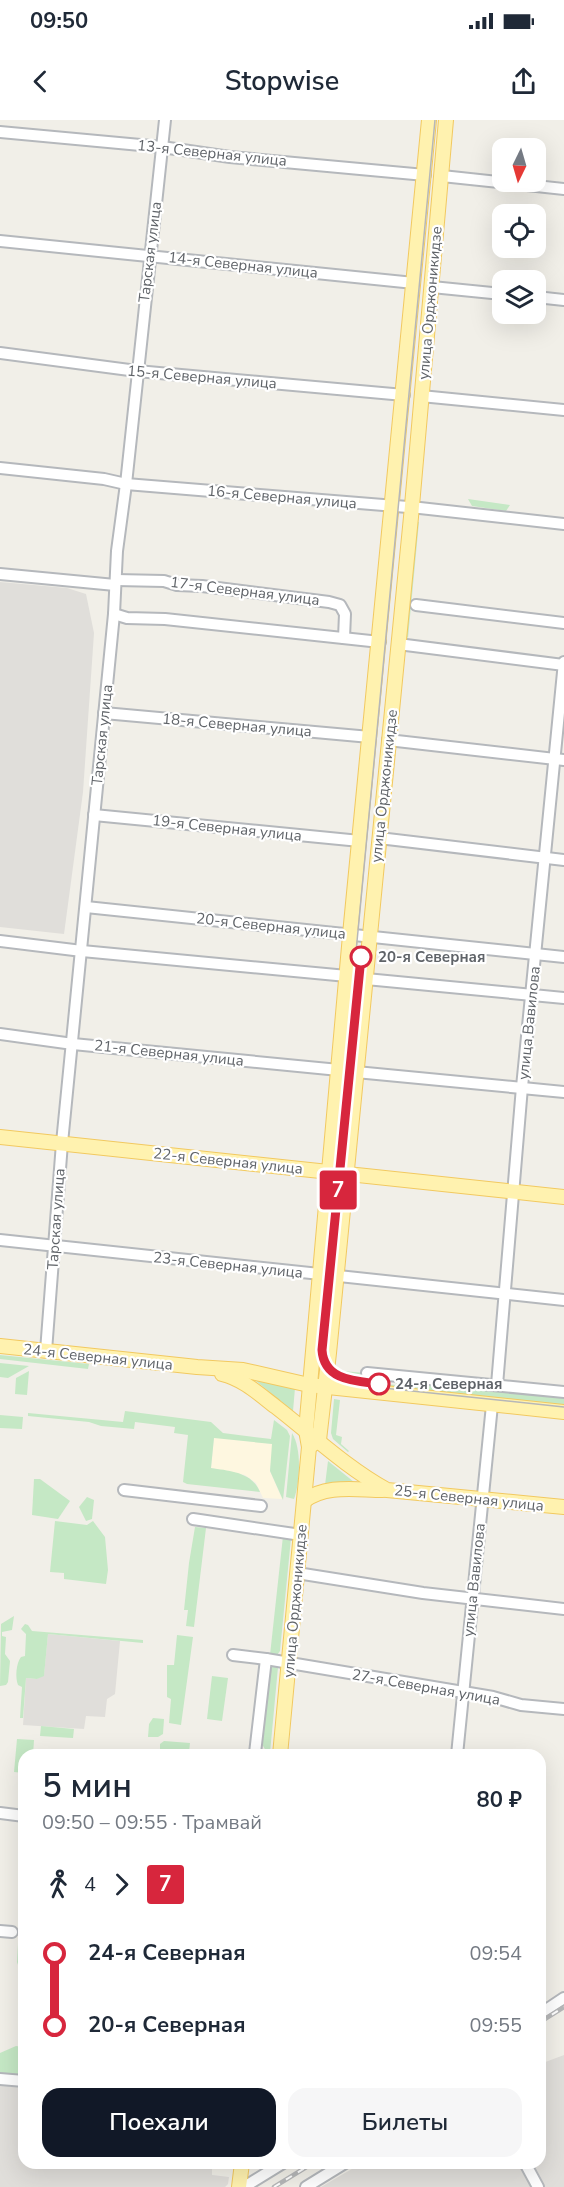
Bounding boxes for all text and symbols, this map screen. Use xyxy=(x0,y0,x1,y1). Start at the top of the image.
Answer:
text: 09:50 xyxy=(30,6,88,36)
text: Stopwise xyxy=(225,63,339,100)
icon: back xyxy=(24,65,57,98)
icon: share xyxy=(507,65,540,98)
street label: 13-я Северная улица xyxy=(136,135,288,171)
north arrow xyxy=(492,138,546,192)
map controls xyxy=(492,138,546,324)
street label: Тарская улица xyxy=(134,200,166,304)
button: locate xyxy=(492,204,546,258)
street label: улица Орджоникидзе xyxy=(413,225,447,381)
street label: 14-я Северная улица xyxy=(167,247,319,283)
button: layers xyxy=(492,270,546,324)
street label: 15-я Северная улица xyxy=(126,360,278,394)
street label: 16-я Северная улица xyxy=(206,480,358,514)
street label: 17-я Северная улица xyxy=(169,572,321,610)
street label: Тарская улица xyxy=(87,683,117,787)
street label: 18-я Северная улица xyxy=(161,708,313,742)
street label: улица Орджоникидзе xyxy=(366,708,402,864)
street label: 19-я Северная улица xyxy=(151,810,303,846)
street label: 20-я Северная улица xyxy=(195,908,347,944)
marker: 20-я Северная xyxy=(350,946,372,968)
place label: 20-я Северная xyxy=(378,947,485,967)
street label: улица Вавилова xyxy=(513,965,545,1081)
street label: 21-я Северная улица xyxy=(93,1035,245,1071)
street label: 22-я Северная улица xyxy=(152,1143,304,1179)
street label: Тарская улица xyxy=(42,1168,70,1270)
line badge: 7 xyxy=(318,1170,358,1210)
text: 7 xyxy=(332,1176,344,1204)
street label: 23-я Северная улица xyxy=(152,1247,304,1283)
street label: 24-я Северная улица xyxy=(22,1339,174,1375)
marker: 24-я Северная xyxy=(368,1373,390,1395)
place label: 24-я Северная xyxy=(395,1374,502,1394)
street label: 25-я Северная улица xyxy=(393,1480,545,1516)
street label: улица Вавилова xyxy=(458,1522,490,1638)
street label: улица Орджоникидзе xyxy=(278,1523,312,1679)
street label: 27-я Северная улица xyxy=(350,1664,502,1710)
text: 5 мин xyxy=(42,1764,132,1809)
text: 80 ₽ xyxy=(476,1785,522,1815)
text: 09:50 – 09:55 · Трамвай xyxy=(42,1809,262,1836)
icon: walk xyxy=(42,1868,75,1901)
icon: forward xyxy=(105,1868,138,1901)
text: 7 xyxy=(159,1870,172,1898)
text: 4 xyxy=(84,1871,96,1898)
text: 24-я Северная xyxy=(88,1938,245,1968)
text: 09:54 xyxy=(469,1940,522,1967)
text: 20-я Северная xyxy=(88,2010,245,2040)
text: 09:55 xyxy=(469,2012,522,2039)
button: Поехали xyxy=(42,2088,276,2157)
button: Билеты xyxy=(288,2088,522,2157)

